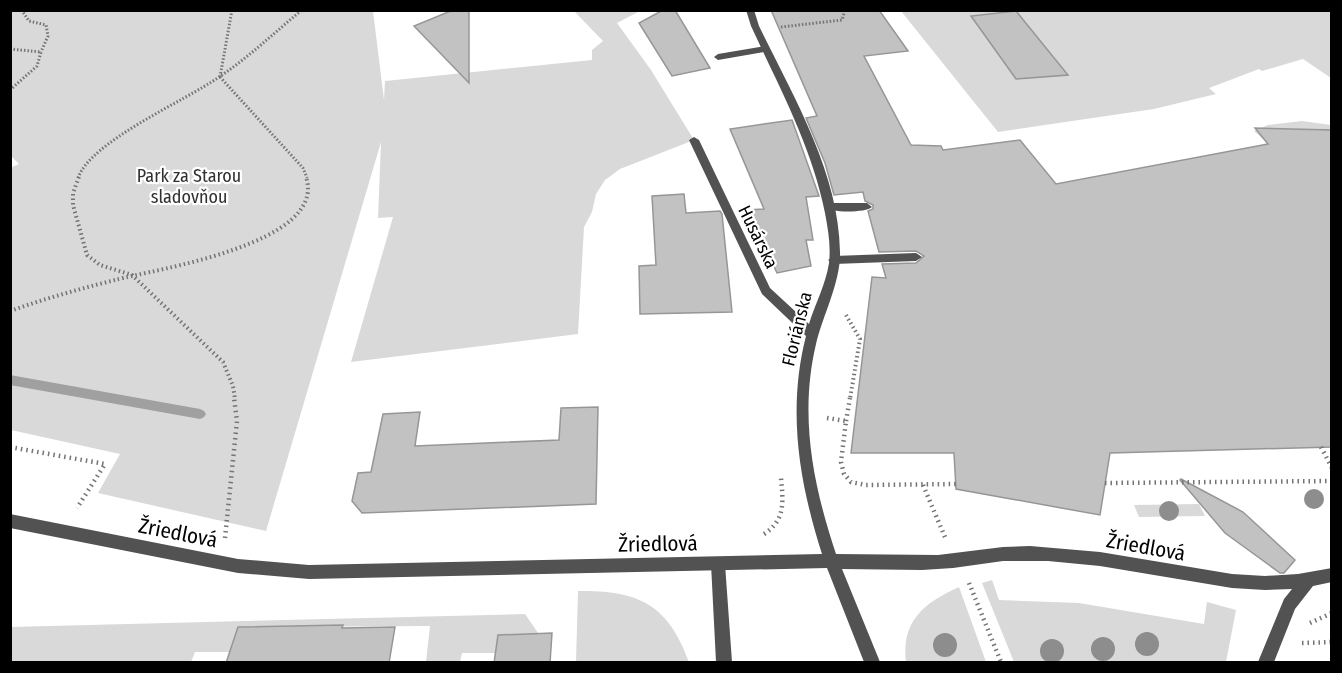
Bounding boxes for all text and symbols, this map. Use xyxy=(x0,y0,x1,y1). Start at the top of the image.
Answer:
park label: Park za Starou sladovňou xyxy=(137,165,241,208)
street label: Husárska xyxy=(733,202,783,272)
street label: Floriánska xyxy=(777,290,817,368)
street label: Žriedlová xyxy=(136,513,220,553)
street label: Žriedlová xyxy=(1105,527,1187,567)
street label: Žriedlová xyxy=(618,530,698,558)

